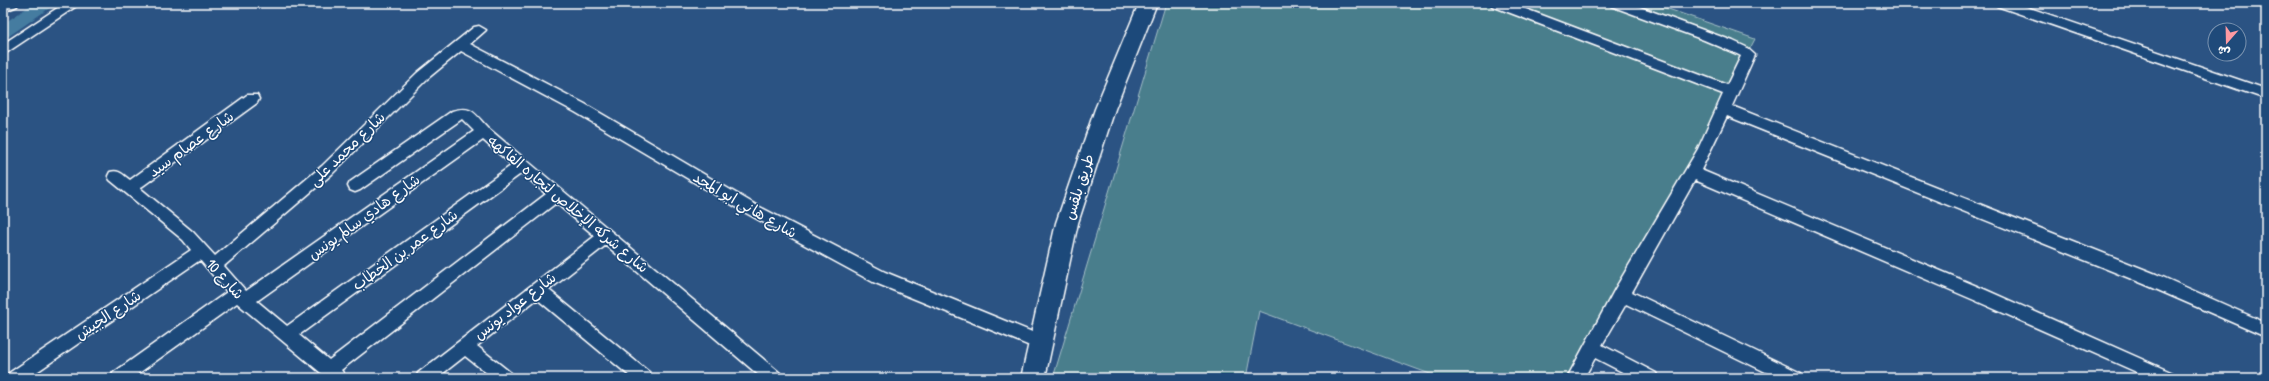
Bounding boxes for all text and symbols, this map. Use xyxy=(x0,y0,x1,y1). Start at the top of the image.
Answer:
north arrow xyxy=(2207,22,2247,62)
text: ش xyxy=(2215,43,2232,60)
street label: شارع عصام سيد xyxy=(144,105,238,183)
street label: شارع محمد على xyxy=(304,107,389,191)
street label: شارع شركه الإخلاص لتجاره الفاكهه xyxy=(483,130,653,277)
street label: طريق بلقس xyxy=(1058,151,1099,222)
street label: شارع هاني ابو المجد xyxy=(688,166,801,245)
street label: شارع هادي سالم يونس xyxy=(303,169,425,265)
street label: شارع عمر بن الخطاب xyxy=(348,204,462,295)
street label: شارع 10 xyxy=(201,254,249,304)
street label: شارع عواد يونس xyxy=(469,267,560,344)
street label: شارع الجيش xyxy=(71,285,145,344)

